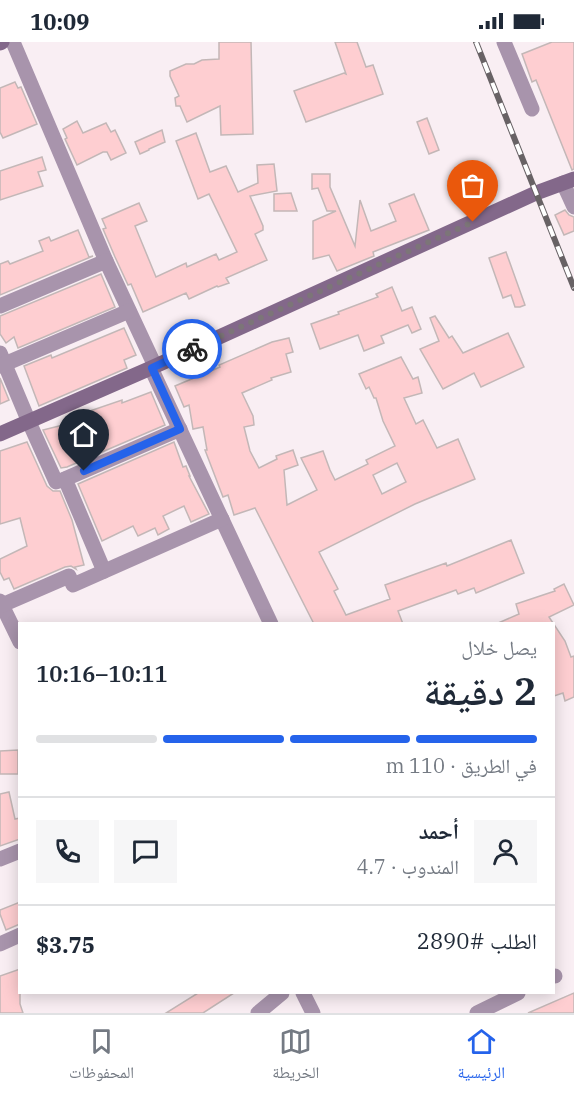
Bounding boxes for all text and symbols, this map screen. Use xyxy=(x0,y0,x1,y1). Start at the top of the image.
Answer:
text: 10:09 xyxy=(30,7,89,36)
pin xyxy=(447,160,498,222)
icon: bag xyxy=(456,169,489,202)
courier xyxy=(162,319,222,379)
icon: bike xyxy=(176,333,209,366)
pin xyxy=(58,409,109,471)
icon: home xyxy=(67,418,100,451)
text: يصل خلال xyxy=(461,634,537,661)
text: 10:11–10:16 xyxy=(36,659,168,688)
text: 2 دقيقة xyxy=(424,665,537,716)
text: في الطريق · 110 m xyxy=(385,752,537,779)
text: أحمد xyxy=(419,816,459,845)
button: phone xyxy=(36,820,99,883)
button: chat xyxy=(114,820,177,883)
button: person xyxy=(474,820,537,883)
text: المندوب · 4.7 xyxy=(356,853,459,880)
text: الطلب #2890 xyxy=(417,926,537,955)
text: $3.75 xyxy=(36,930,95,959)
tab: المحفوظات xyxy=(69,1025,134,1088)
tab: الخريطة xyxy=(272,1025,319,1088)
tab: الرئيسية xyxy=(458,1025,505,1088)

